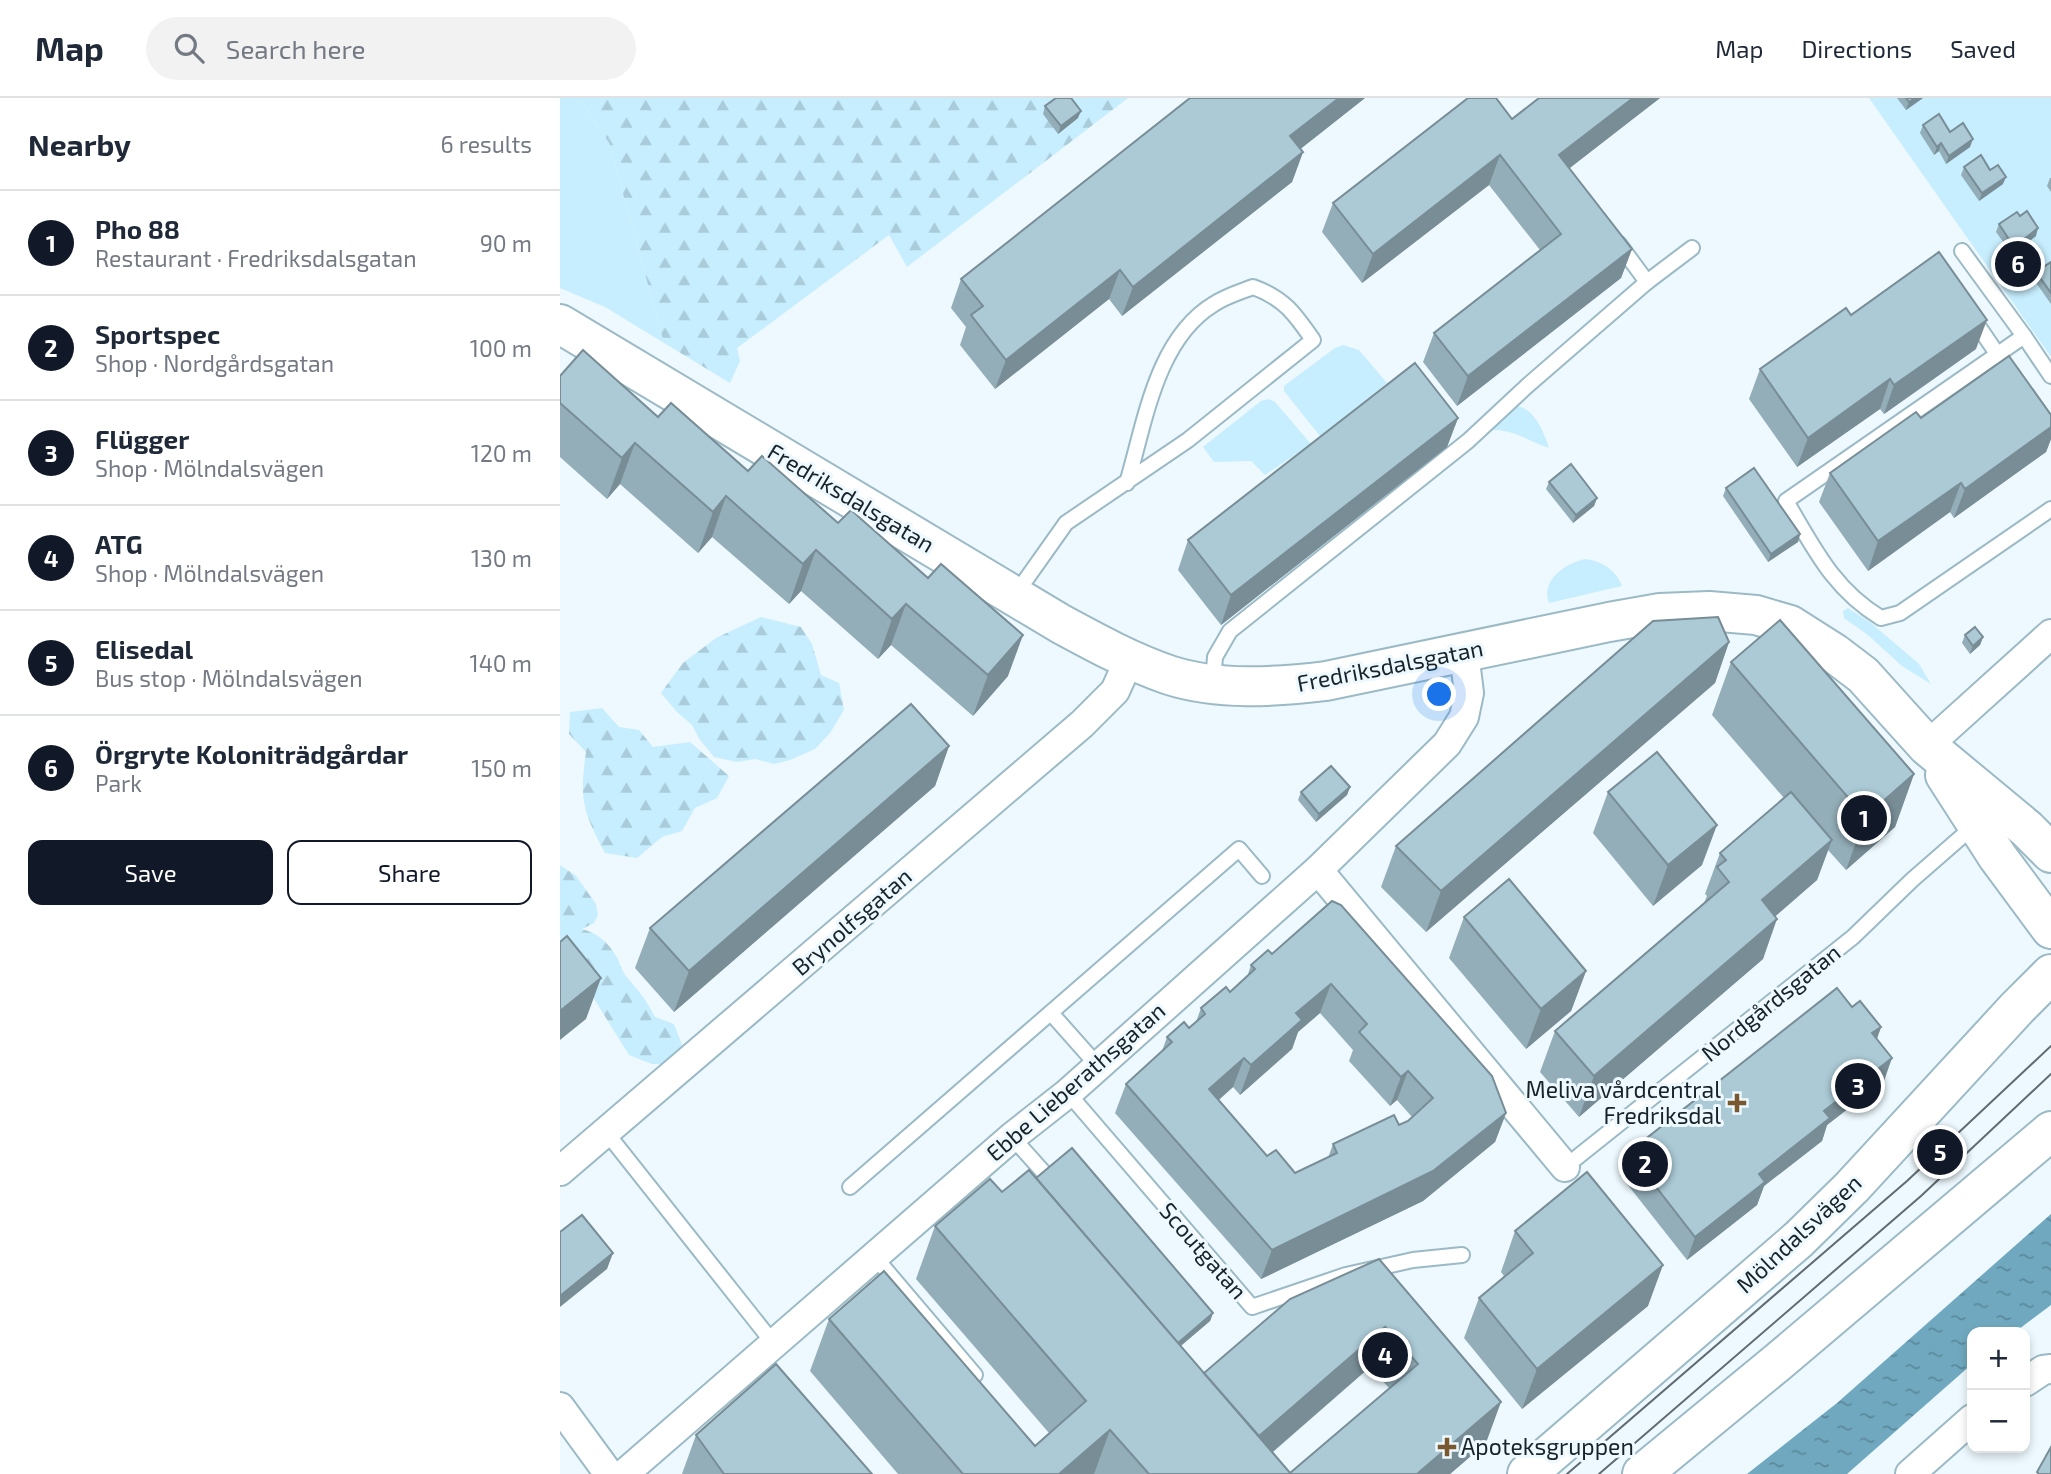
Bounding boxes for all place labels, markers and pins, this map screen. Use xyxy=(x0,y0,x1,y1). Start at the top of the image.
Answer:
pin: 6 xyxy=(1995,238,2041,290)
pin: 1 xyxy=(1841,792,1887,844)
pin: 3 xyxy=(1835,1060,1881,1112)
place label: Meliva vårdcentral Fredriksdal xyxy=(1526,1075,1721,1129)
marker: Meliva vårdcentral Fredriksdal xyxy=(1727,1093,1747,1113)
pin: 5 xyxy=(1917,1126,1963,1178)
pin: 2 xyxy=(1622,1138,1668,1190)
pin: 4 xyxy=(1362,1329,1408,1381)
place label: Apoteksgruppen xyxy=(1461,1432,1634,1460)
marker: Apoteksgruppen xyxy=(1439,1439,1455,1455)

